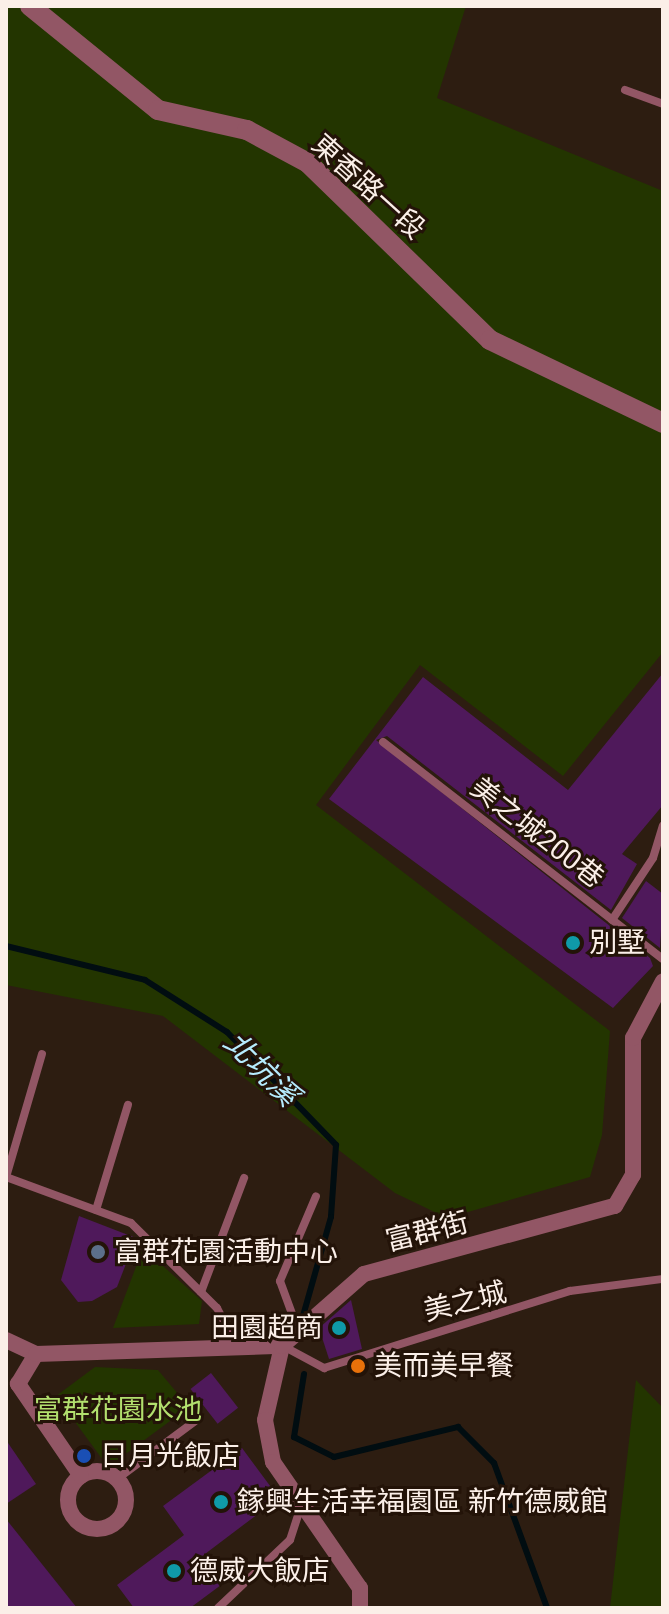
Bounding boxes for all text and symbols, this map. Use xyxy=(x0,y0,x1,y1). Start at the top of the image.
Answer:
street label: 東香路一段 xyxy=(305,128,431,246)
street label: 美之城200巷 xyxy=(464,771,610,895)
place label: 別墅 xyxy=(589,926,645,960)
marker: 別墅 xyxy=(564,934,582,952)
water label: 北坑溪 xyxy=(216,1024,306,1114)
street label: 富群街 xyxy=(382,1206,472,1258)
place label: 富群花園活動中心 xyxy=(114,1235,338,1269)
marker: 富群花園活動中心 xyxy=(89,1243,107,1261)
street label: 美之城 xyxy=(420,1276,510,1328)
place label: 田園超商 xyxy=(211,1311,323,1345)
marker: 田園超商 xyxy=(330,1319,348,1337)
place label: 美而美早餐 xyxy=(374,1349,514,1383)
marker: 美而美早餐 xyxy=(349,1357,367,1375)
park label: 富群花園水池 xyxy=(34,1393,202,1427)
place label: 日月光飯店 xyxy=(100,1439,240,1473)
marker: 日月光飯店 xyxy=(75,1447,93,1465)
place label: 鎵興生活幸福園區 新竹德威館 xyxy=(237,1485,608,1519)
marker: 鎵興生活幸福園區 新竹德威館 xyxy=(212,1493,230,1511)
place label: 德威大飯店 xyxy=(190,1554,330,1588)
marker: 德威大飯店 xyxy=(165,1562,183,1580)

